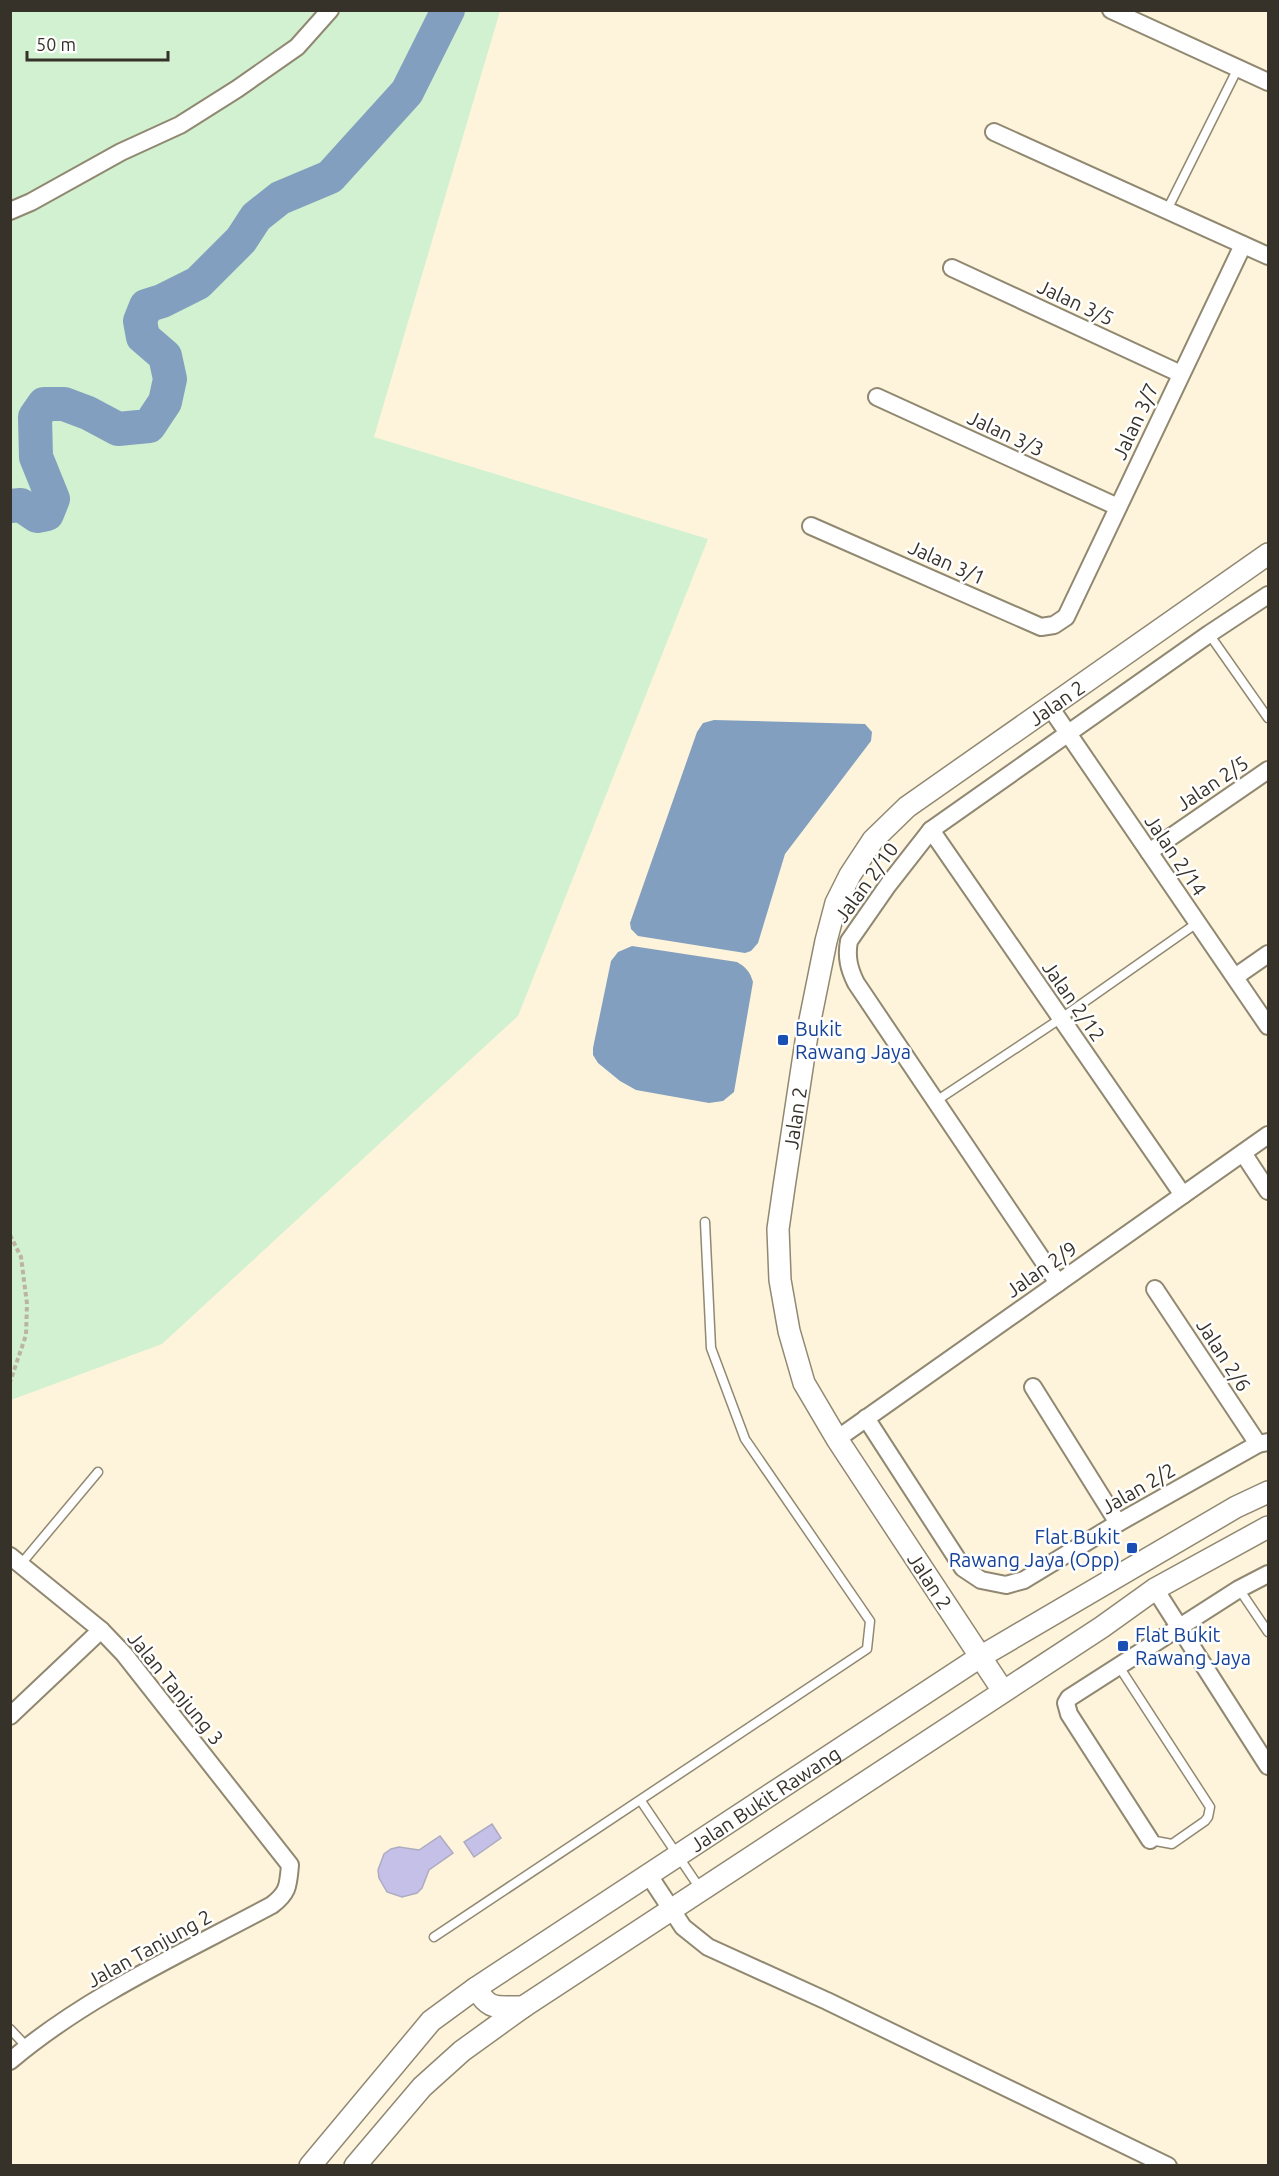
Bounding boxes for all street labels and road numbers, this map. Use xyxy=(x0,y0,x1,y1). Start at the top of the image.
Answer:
street label: Jalan 3/5 xyxy=(1034,274,1118,330)
street label: Jalan 3/7 xyxy=(1107,379,1163,463)
street label: Jalan 3/3 xyxy=(964,405,1048,461)
street label: Jalan 3/1 xyxy=(905,535,989,589)
street label: Jalan 2 xyxy=(1024,675,1089,730)
street label: Jalan 2/5 xyxy=(1172,751,1252,815)
street label: Jalan 2/14 xyxy=(1140,810,1212,900)
street label: Jalan 2/10 xyxy=(829,838,903,926)
street label: Jalan 2/12 xyxy=(1038,956,1110,1046)
street label: Jalan 2 xyxy=(778,1085,811,1151)
street label: Jalan 2/9 xyxy=(1001,1236,1081,1302)
street label: Jalan 2/6 xyxy=(1192,1315,1256,1395)
street label: Jalan 2/2 xyxy=(1097,1458,1179,1518)
street label: Jalan 2 xyxy=(903,1548,957,1614)
street label: Jalan Tanjung 3 xyxy=(123,1627,229,1749)
street label: Jalan Bukit Rawang xyxy=(685,1741,844,1856)
street label: Jalan Tanjung 2 xyxy=(83,1904,215,1992)

